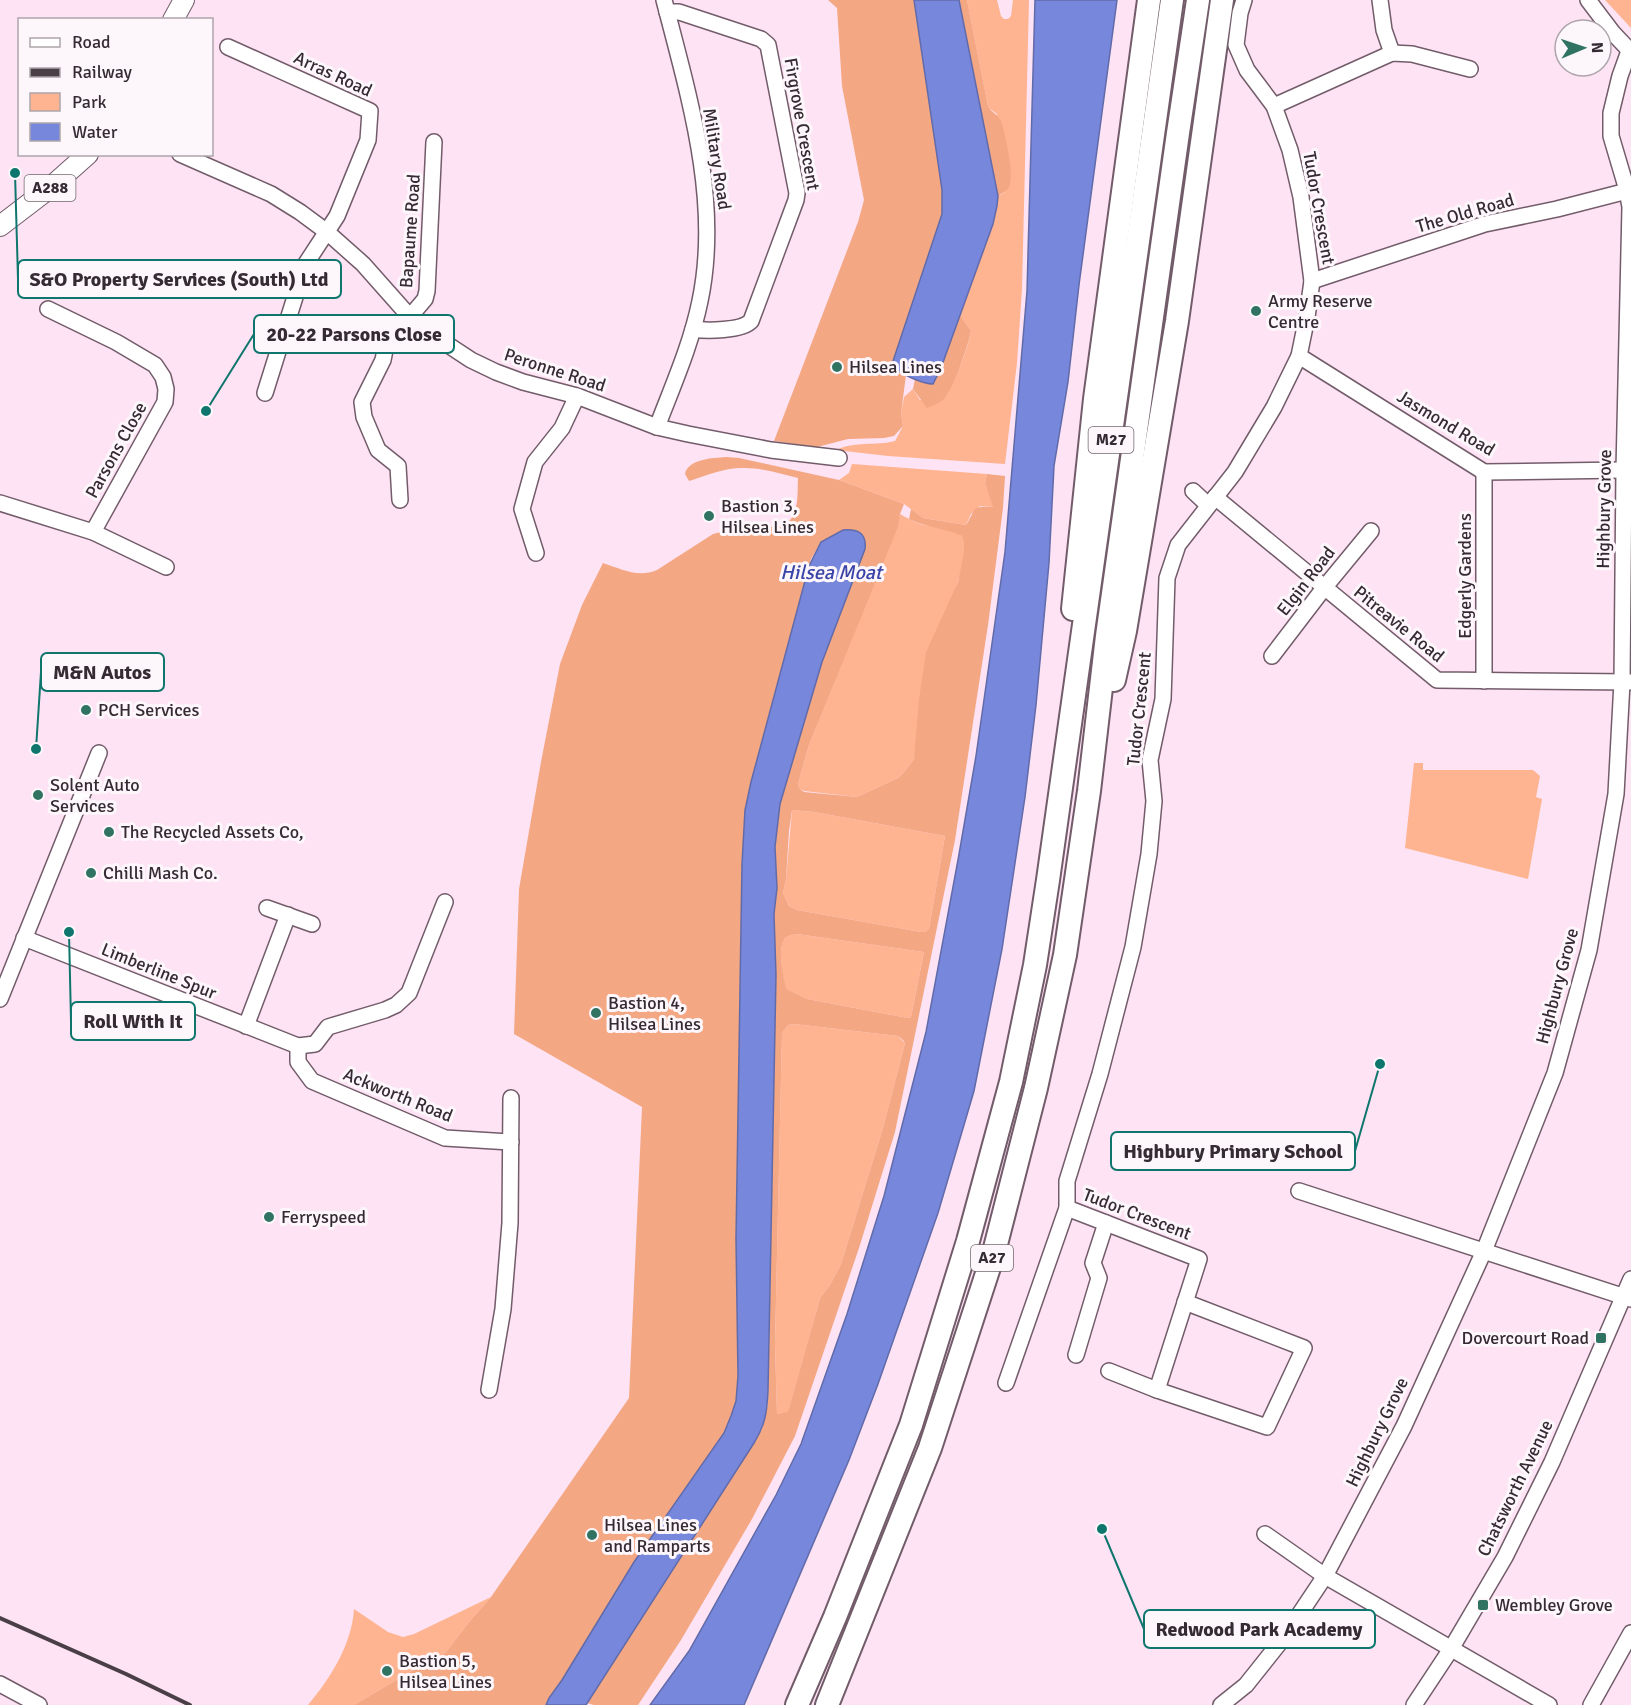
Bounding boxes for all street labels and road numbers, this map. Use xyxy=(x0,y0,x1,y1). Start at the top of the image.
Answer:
street label: Arras Road xyxy=(290,46,376,102)
street label: Firgrove Crescent xyxy=(780,56,824,192)
street label: Military Road xyxy=(698,107,736,211)
street label: Tudor Crescent xyxy=(1298,150,1340,266)
street label: Bapaume Road xyxy=(395,173,425,289)
road number: A288 xyxy=(25,175,76,201)
street label: The Old Road xyxy=(1414,189,1516,237)
street label: Peronne Road xyxy=(501,343,609,397)
street label: Jasmond Road xyxy=(1393,385,1499,461)
street label: Parsons Close xyxy=(81,398,151,502)
road number: M27 xyxy=(1088,427,1134,453)
street label: Highbury Grove xyxy=(1592,449,1616,569)
street label: Edgerly Gardens xyxy=(1454,513,1476,639)
street label: Elgin Road xyxy=(1272,542,1340,620)
street label: Pitreavie Road xyxy=(1349,581,1449,667)
street label: Tudor Crescent xyxy=(1122,651,1156,767)
street label: Highbury Grove xyxy=(1531,926,1583,1046)
street label: Limberline Spur xyxy=(98,938,220,1004)
street label: Ackworth Road xyxy=(340,1063,456,1127)
street label: Tudor Crescent xyxy=(1080,1183,1194,1245)
road number: A27 xyxy=(971,1245,1013,1271)
street label: Highbury Grove xyxy=(1341,1374,1413,1490)
street label: Chatsworth Avenue xyxy=(1472,1416,1558,1560)

